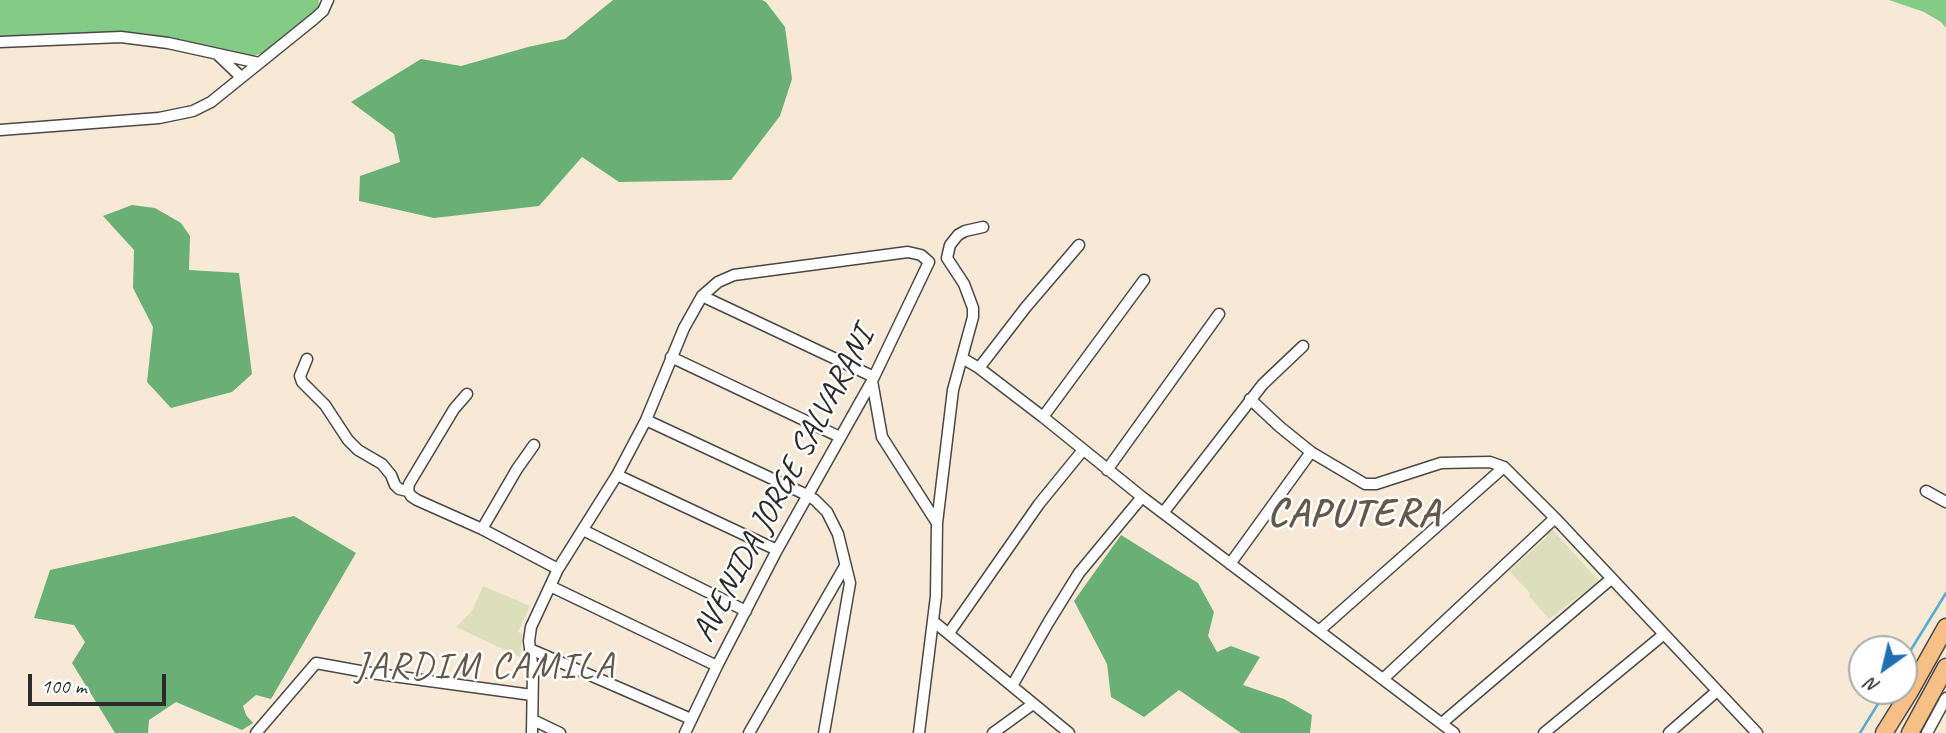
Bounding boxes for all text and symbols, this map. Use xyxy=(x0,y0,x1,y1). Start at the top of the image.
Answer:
street label: AVENIDA JORGE SALVARANI xyxy=(684,321,884,649)
district label: CAPUTERA xyxy=(1268,491,1440,539)
north arrow xyxy=(1848,635,1918,705)
district label: JARDIM CAMILA xyxy=(358,645,612,689)
scale bar xyxy=(32,660,170,704)
text: 100 m xyxy=(41,673,86,699)
text: N xyxy=(1861,673,1884,699)

